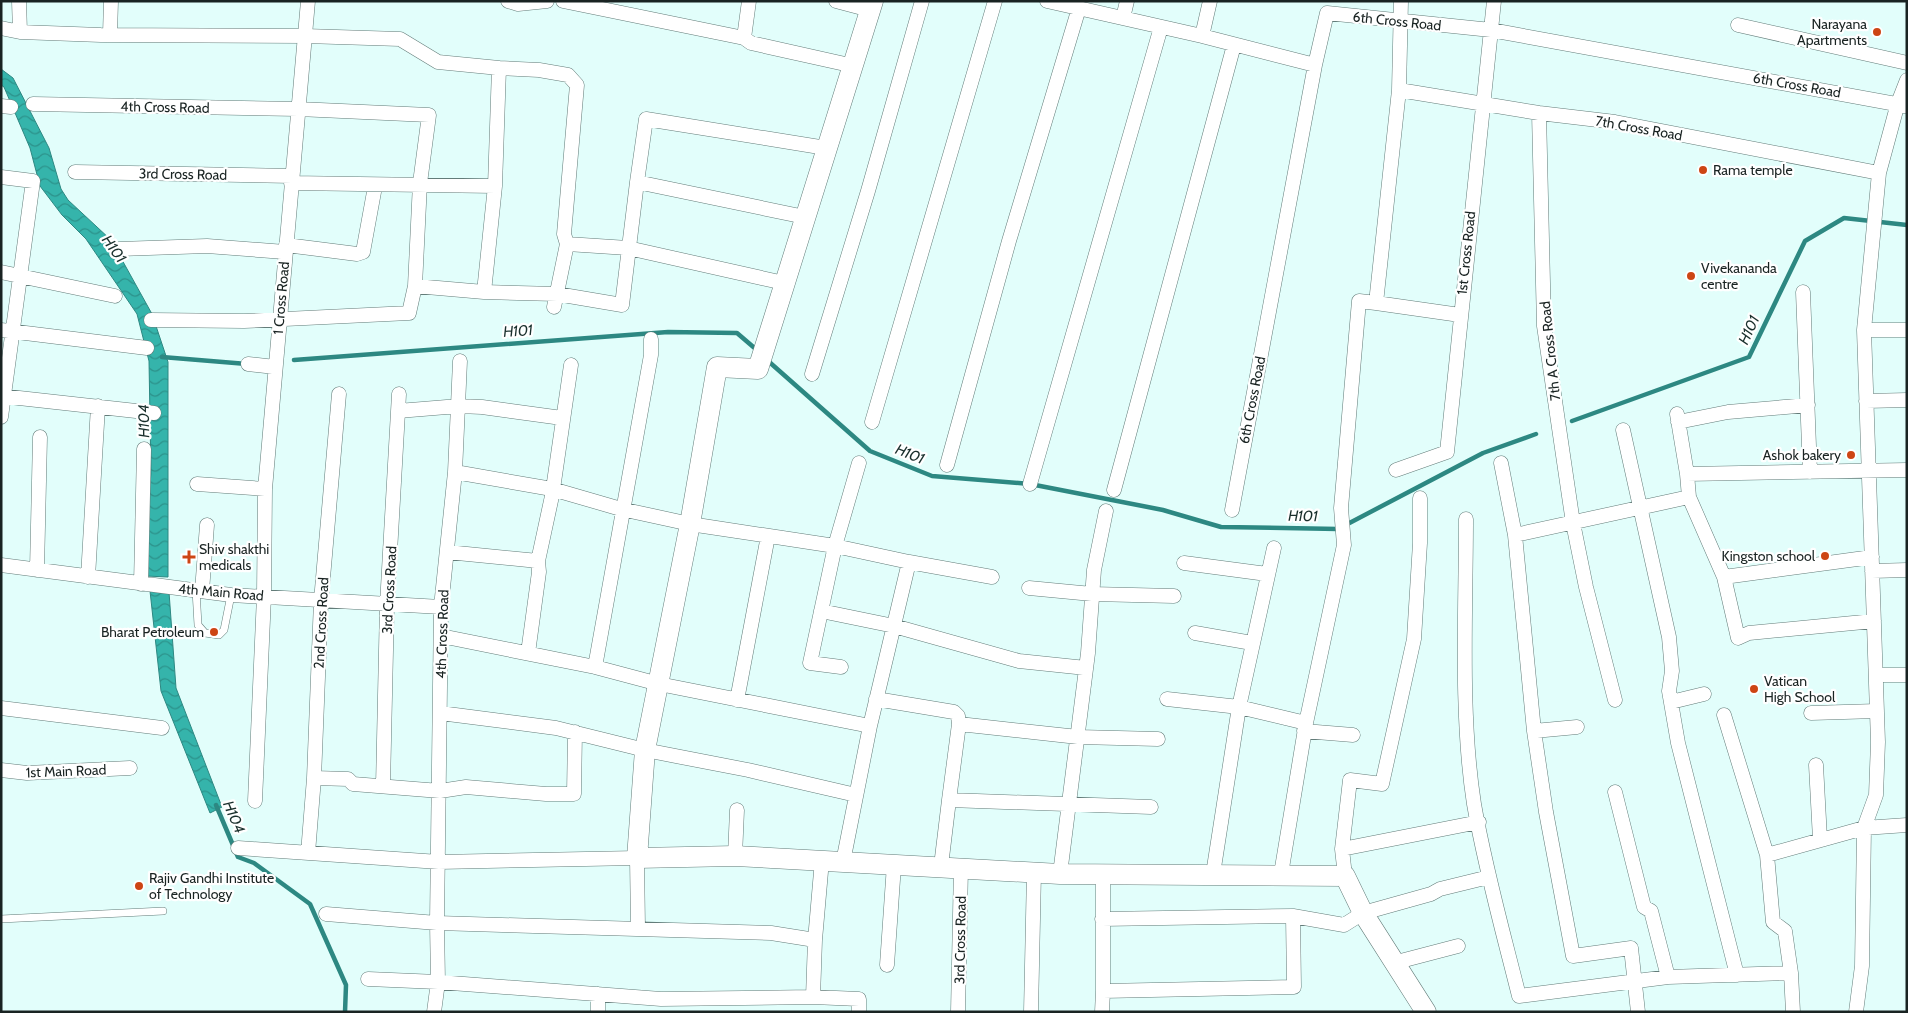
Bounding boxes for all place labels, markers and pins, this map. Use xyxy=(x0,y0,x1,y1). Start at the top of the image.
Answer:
place label: Narayana Apartments xyxy=(1797,15,1867,49)
marker: Narayana Apartments xyxy=(1871,26,1883,38)
place label: Rama temple xyxy=(1713,161,1793,179)
marker: Rama temple xyxy=(1697,164,1709,176)
place label: Vivekananda centre xyxy=(1701,259,1777,293)
marker: Vivekananda centre xyxy=(1685,270,1697,282)
place label: Ashok bakery xyxy=(1763,446,1841,464)
marker: Ashok bakery xyxy=(1845,449,1857,461)
place label: Shiv shakthi medicals xyxy=(199,540,269,574)
place label: Kingston school xyxy=(1721,547,1816,565)
marker: Kingston school xyxy=(1819,550,1831,562)
marker: Shiv shakthi medicals xyxy=(183,551,195,563)
place label: Bharat Petroleum xyxy=(101,623,204,641)
marker: Bharat Petroleum xyxy=(208,626,220,638)
place label: Vatican High School xyxy=(1764,672,1836,706)
marker: Vatican High School xyxy=(1748,683,1760,695)
place label: Rajiv Gandhi Institute of Technology xyxy=(149,869,274,903)
marker: Rajiv Gandhi Institute of Technology xyxy=(133,880,145,892)

